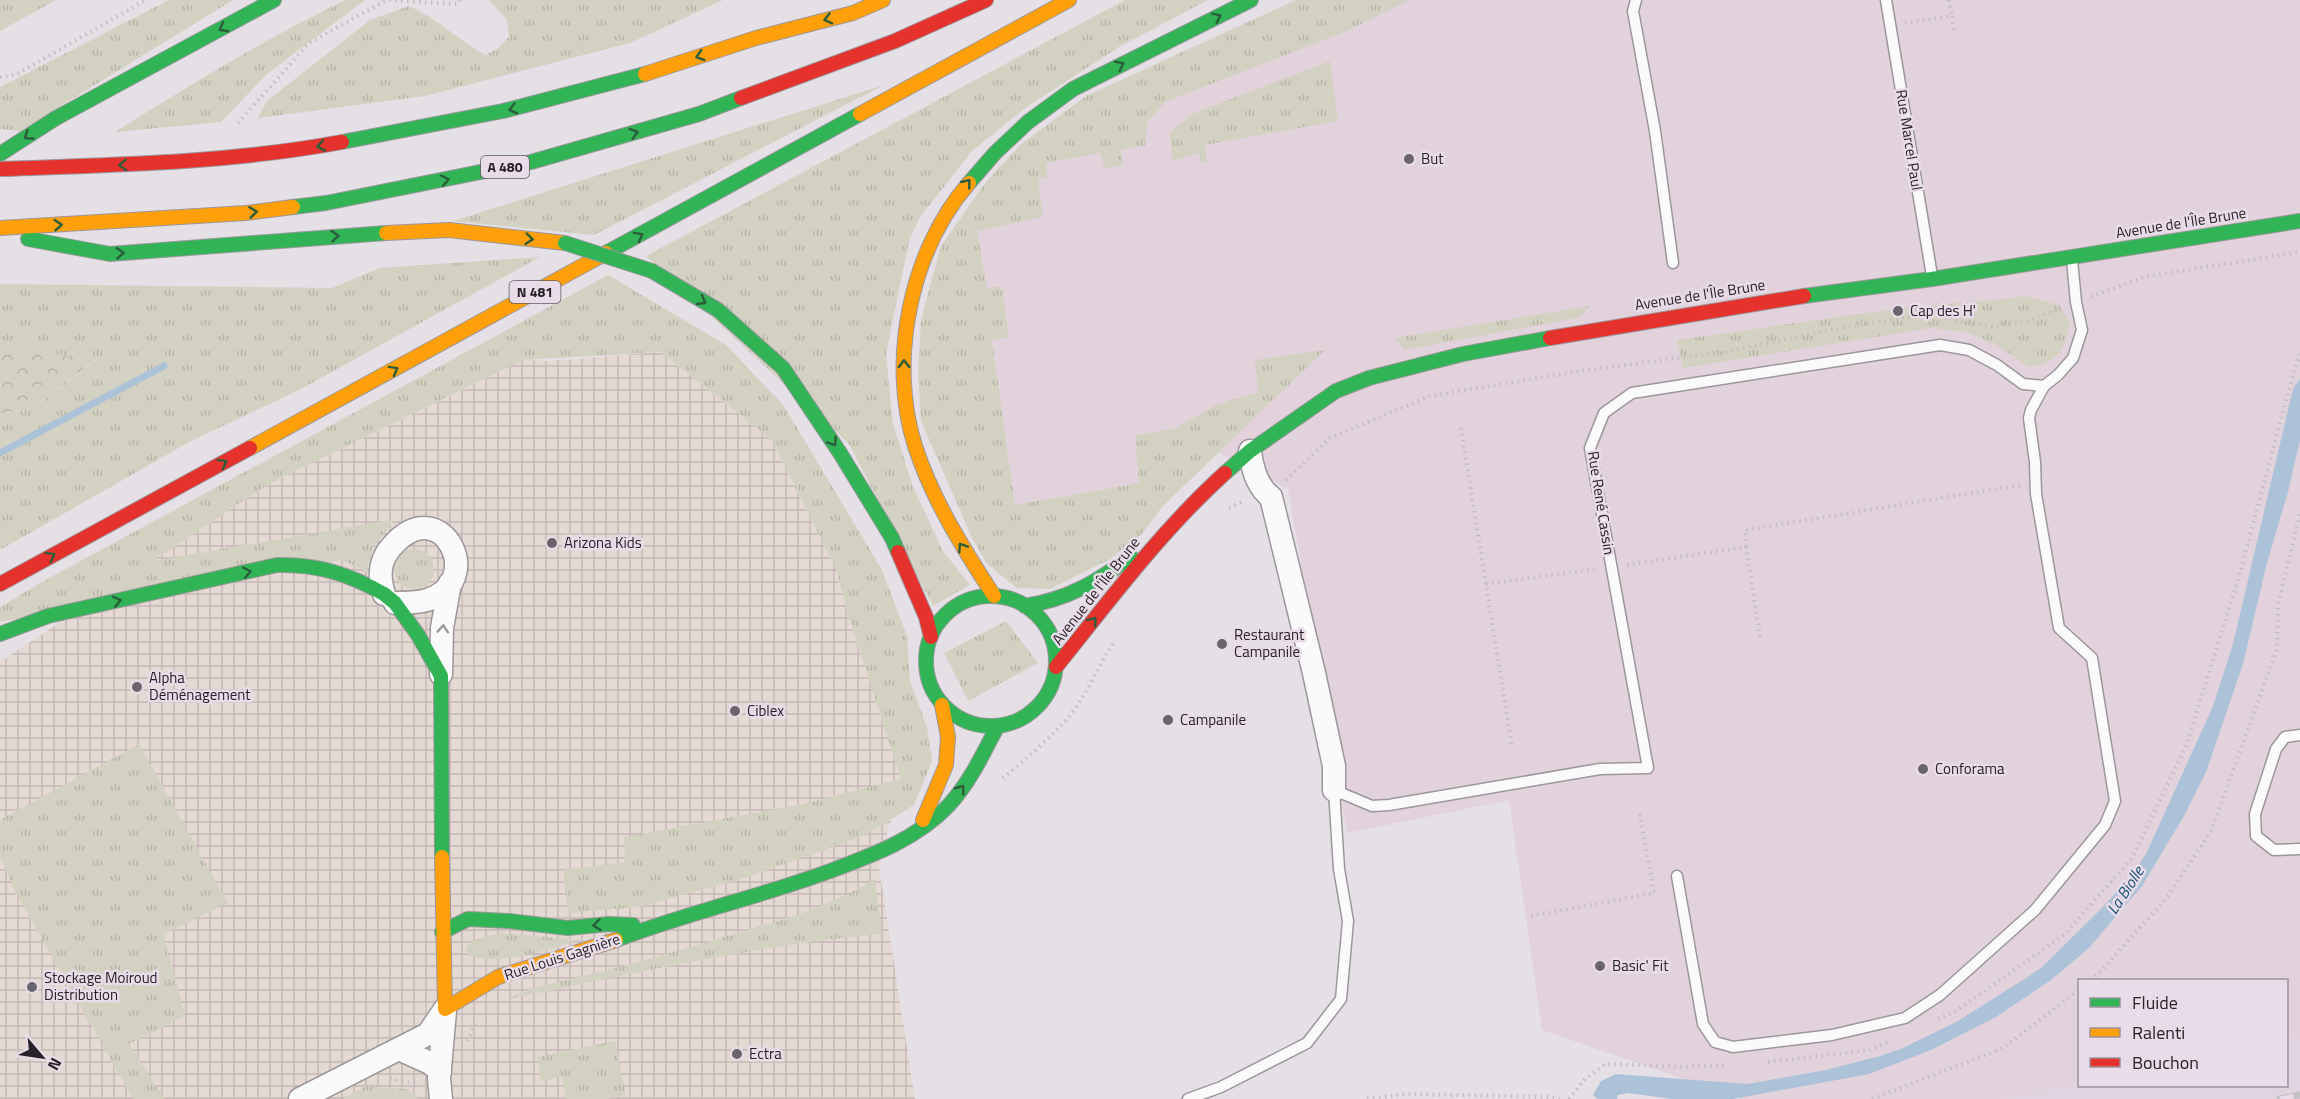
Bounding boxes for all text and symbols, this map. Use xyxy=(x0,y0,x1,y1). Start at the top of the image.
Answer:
one-way arrow xyxy=(823,12,833,25)
one-way arrow xyxy=(1210,13,1221,25)
one-way arrow xyxy=(218,21,229,32)
one-way arrow xyxy=(695,49,706,62)
one-way arrow xyxy=(1113,61,1124,72)
street label: Rue Marcel Paul xyxy=(1890,88,1929,192)
one-way arrow xyxy=(508,101,518,114)
one-way arrow xyxy=(629,127,639,140)
one-way arrow xyxy=(24,129,35,140)
one-way arrow xyxy=(317,139,327,152)
place label: But xyxy=(1421,147,1444,170)
marker: But xyxy=(1402,152,1416,166)
road number: A 480 xyxy=(481,156,529,178)
one-way arrow xyxy=(119,159,128,171)
one-way arrow xyxy=(440,174,450,187)
one-way arrow xyxy=(960,179,971,190)
street label: Avenue de l'Île Brune xyxy=(2114,201,2248,244)
one-way arrow xyxy=(248,206,258,219)
one-way arrow xyxy=(54,218,63,231)
one-way arrow xyxy=(330,230,339,243)
one-way arrow xyxy=(525,232,534,245)
one-way arrow xyxy=(632,232,643,243)
one-way arrow xyxy=(115,247,124,260)
street label: Avenue de l'Île Brune xyxy=(1633,273,1767,316)
road number: N 481 xyxy=(510,281,560,303)
one-way arrow xyxy=(696,293,706,305)
place label: Cap des H' xyxy=(1910,299,1976,322)
marker: Cap des H' xyxy=(1891,304,1905,318)
one-way arrow xyxy=(898,359,910,368)
one-way arrow xyxy=(388,366,398,377)
one-way arrow xyxy=(826,436,837,447)
street label: Rue René Cassin xyxy=(1582,449,1621,556)
one-way arrow xyxy=(216,459,227,470)
place label: Arizona Kids xyxy=(564,531,642,554)
street label: Avenue de l'Île Brune xyxy=(1046,532,1145,650)
marker: Arizona Kids xyxy=(545,536,559,550)
one-way arrow xyxy=(958,543,969,554)
one-way arrow xyxy=(45,552,56,563)
one-way arrow xyxy=(242,566,252,579)
one-way arrow xyxy=(111,595,121,608)
one-way arrow xyxy=(1085,617,1096,628)
place label: Restaurant Campanile xyxy=(1234,623,1305,663)
one-way arrow xyxy=(436,625,449,634)
marker: Restaurant Campanile xyxy=(1215,637,1229,651)
place label: Alpha Déménagement xyxy=(149,666,251,706)
marker: Alpha Déménagement xyxy=(130,680,144,694)
place label: Ciblex xyxy=(747,699,784,722)
marker: Ciblex xyxy=(728,704,742,718)
place label: Campanile xyxy=(1180,708,1246,731)
marker: Campanile xyxy=(1161,713,1175,727)
place label: Conforama xyxy=(1935,757,2005,780)
marker: Conforama xyxy=(1916,762,1930,776)
one-way arrow xyxy=(954,785,965,796)
water label: La Biolle xyxy=(2100,860,2150,919)
one-way arrow xyxy=(592,918,601,931)
street label: Rue Louis Gagnière xyxy=(501,927,623,986)
place label: Basic' Fit xyxy=(1612,954,1669,977)
marker: Basic' Fit xyxy=(1593,959,1607,973)
place label: Stockage Moiroud Distribution xyxy=(44,966,158,1006)
legend xyxy=(2078,979,2288,1087)
marker: Stockage Moiroud Distribution xyxy=(25,980,39,994)
text: Fluide xyxy=(2132,989,2178,1016)
text: Ralenti xyxy=(2132,1019,2185,1046)
north arrow xyxy=(12,1027,72,1087)
place label: Ectra xyxy=(749,1042,782,1065)
marker: Ectra xyxy=(730,1047,744,1061)
text: Bouchon xyxy=(2132,1049,2199,1076)
text: N xyxy=(42,1054,68,1075)

